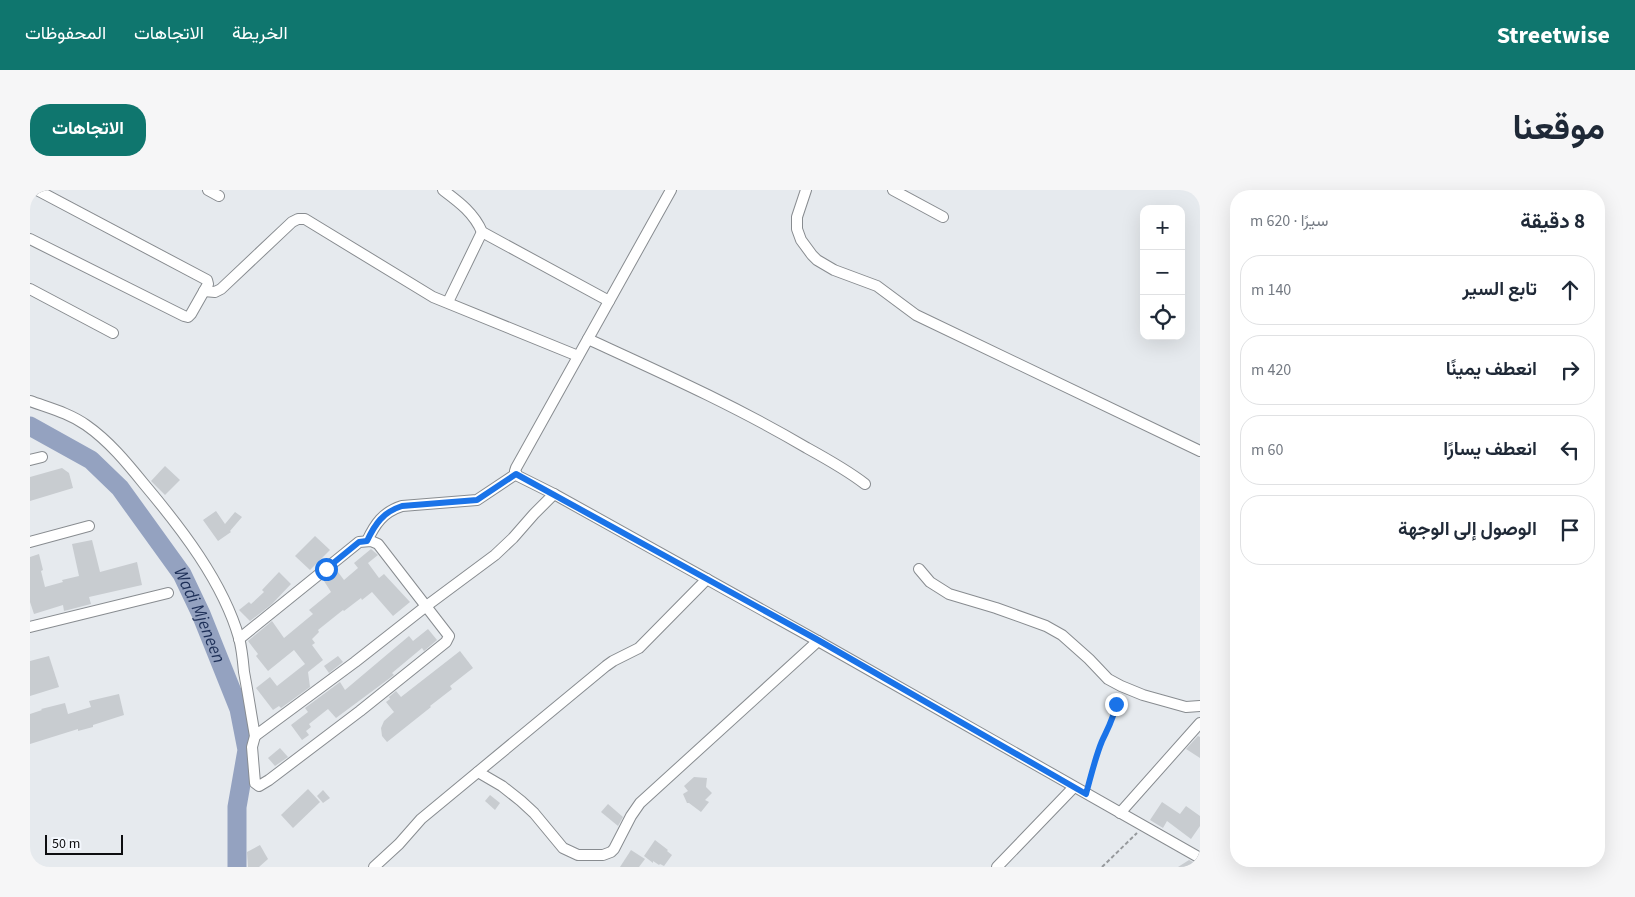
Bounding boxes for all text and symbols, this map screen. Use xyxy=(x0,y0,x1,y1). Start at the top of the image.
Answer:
text: Streetwise xyxy=(1497,18,1610,53)
text: المحفوظات xyxy=(25,21,106,46)
text: الاتجاهات xyxy=(134,21,204,46)
text: الخريطة xyxy=(232,21,288,46)
text: موقعنا xyxy=(1512,103,1605,153)
button: الاتجاهات xyxy=(30,104,146,156)
map controls xyxy=(1140,205,1185,340)
button: + xyxy=(1140,205,1185,250)
text: 8 دقيقة xyxy=(1520,206,1585,236)
text: سيرًا · 620 m xyxy=(1250,210,1328,232)
button: − xyxy=(1140,250,1185,295)
text: تابع السير xyxy=(1462,276,1537,303)
icon: ahead xyxy=(1556,276,1584,304)
text: 140 m xyxy=(1251,279,1291,301)
button: locate xyxy=(1140,295,1185,340)
text: انعطف يمينًا xyxy=(1446,356,1537,383)
icon: right xyxy=(1556,356,1584,384)
text: 420 m xyxy=(1251,359,1291,381)
text: انعطف يسارًا xyxy=(1443,436,1537,463)
icon: left xyxy=(1556,436,1584,464)
text: 60 m xyxy=(1251,439,1283,461)
text: الوصول إلى الوجهة xyxy=(1398,516,1537,543)
icon: arrive xyxy=(1556,516,1584,544)
route start xyxy=(315,558,338,581)
water label: Wadi Mjeneen xyxy=(168,563,232,667)
route end xyxy=(1105,693,1128,716)
scale bar xyxy=(45,832,122,855)
text: 50 m xyxy=(52,834,80,854)

